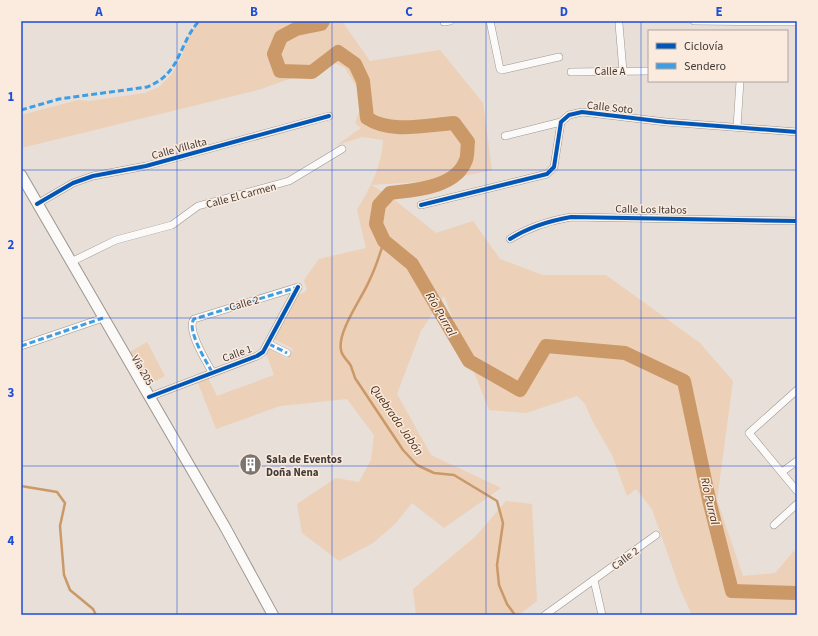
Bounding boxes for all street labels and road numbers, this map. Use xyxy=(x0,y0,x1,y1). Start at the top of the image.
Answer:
street label: Calle A xyxy=(594,64,626,79)
street label: Calle Soto xyxy=(586,98,634,117)
street label: Calle Villalta xyxy=(150,134,208,163)
street label: Calle El Carmen xyxy=(204,179,278,212)
street label: Calle Los Itabos xyxy=(615,201,687,218)
street label: Calle 2 xyxy=(227,292,261,315)
street label: Calle 1 xyxy=(220,341,254,366)
street label: Vía 205 xyxy=(128,352,157,388)
street label: Calle 2 xyxy=(609,543,642,573)

